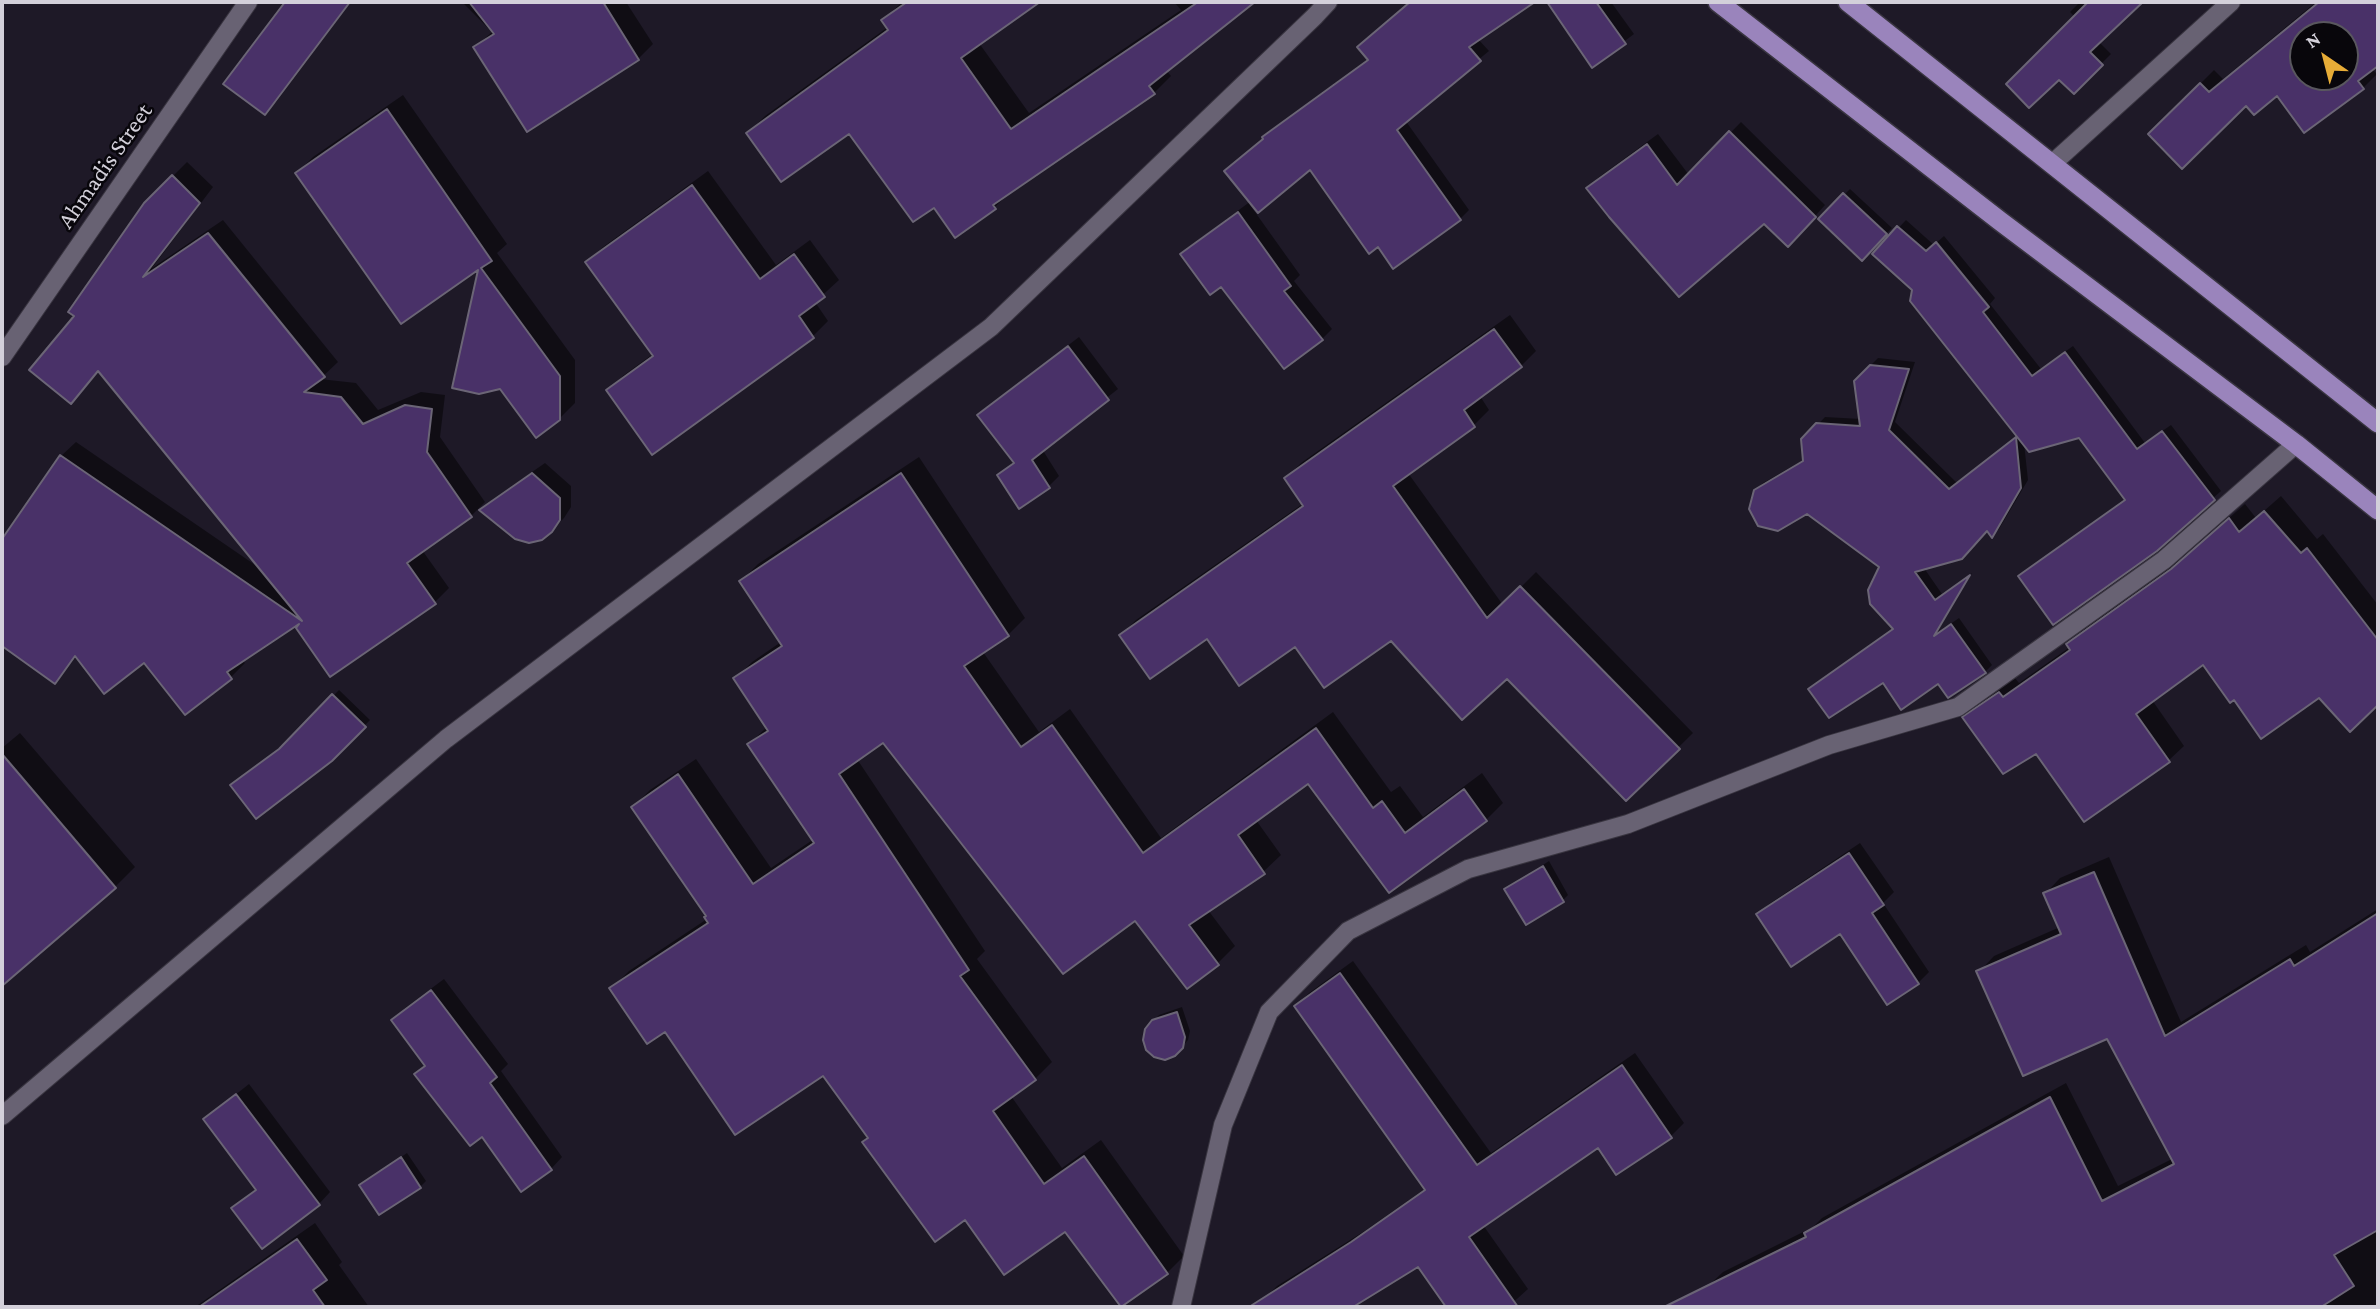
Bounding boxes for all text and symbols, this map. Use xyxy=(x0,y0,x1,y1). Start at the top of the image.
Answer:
north arrow xyxy=(2289,21,2359,91)
text: N xyxy=(2301,28,2324,52)
street label: Ahmadis Street xyxy=(51,98,159,234)

